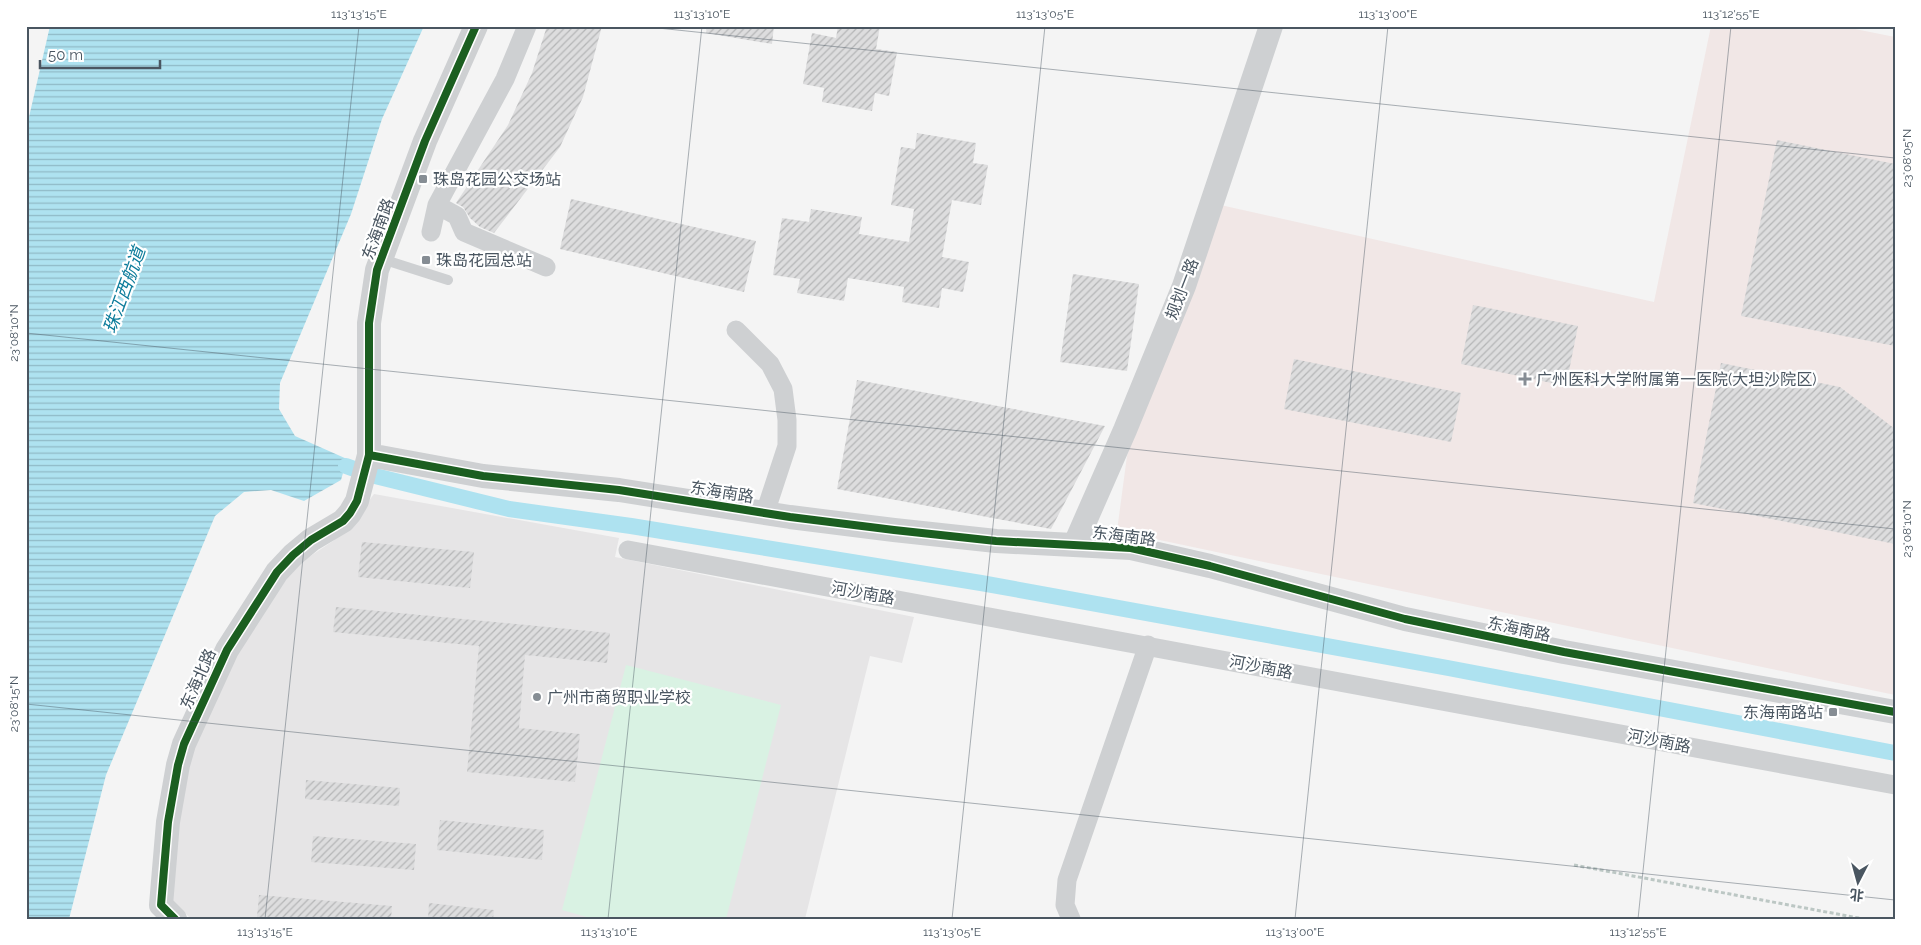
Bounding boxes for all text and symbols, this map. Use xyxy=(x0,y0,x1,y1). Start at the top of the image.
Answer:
text: 113°13'15"E xyxy=(331,7,387,21)
text: 113°13'10"E xyxy=(674,7,730,21)
text: 113°13'05"E xyxy=(1016,7,1074,21)
text: 113°13'00"E xyxy=(1359,7,1417,21)
text: 113°12'55"E xyxy=(1703,7,1759,21)
scale bar xyxy=(40,38,160,70)
text: 50 m xyxy=(48,46,83,64)
text: 23°08'05"N xyxy=(1900,129,1914,187)
place label: 珠岛花园公交场站 xyxy=(433,170,561,189)
marker: 珠岛花园公交场站 xyxy=(417,173,429,185)
street label: 东海南路 xyxy=(358,196,398,262)
water label: 珠江西航道 xyxy=(99,241,150,336)
place label: 珠岛花园总站 xyxy=(436,251,532,270)
marker: 珠岛花园总站 xyxy=(420,254,432,266)
street label: 规划一路 xyxy=(1162,256,1202,322)
text: 23°08'10"N xyxy=(7,304,21,362)
place label: 广州医科大学附属第一医院(大坦沙院区) xyxy=(1536,370,1817,389)
marker: 广州医科大学附属第一医院(大坦沙院区) xyxy=(1518,372,1532,386)
street label: 东海南路 xyxy=(689,478,755,506)
text: 23°08'10"N xyxy=(1900,500,1914,558)
street label: 东海南路 xyxy=(1091,523,1157,549)
street label: 河沙南路 xyxy=(830,578,896,608)
street label: 东海南路 xyxy=(1486,613,1552,645)
street label: 东海北路 xyxy=(176,646,220,712)
street label: 河沙南路 xyxy=(1228,652,1294,682)
text: 23°08'15"N xyxy=(7,676,21,732)
place label: 广州市商贸职业学校 xyxy=(547,688,691,707)
marker: 广州市商贸职业学校 xyxy=(531,691,543,703)
place label: 东海南路站 xyxy=(1743,703,1823,722)
marker: 东海南路站 xyxy=(1827,706,1839,718)
street label: 河沙南路 xyxy=(1626,726,1692,756)
north arrow xyxy=(1834,858,1884,908)
text: 北 xyxy=(1849,886,1864,904)
text: 113°13'15"E xyxy=(237,925,293,939)
text: 113°13'10"E xyxy=(581,925,637,939)
text: 113°13'05"E xyxy=(923,925,981,939)
text: 113°13'00"E xyxy=(1266,925,1324,939)
text: 113°12'55"E xyxy=(1610,925,1666,939)

